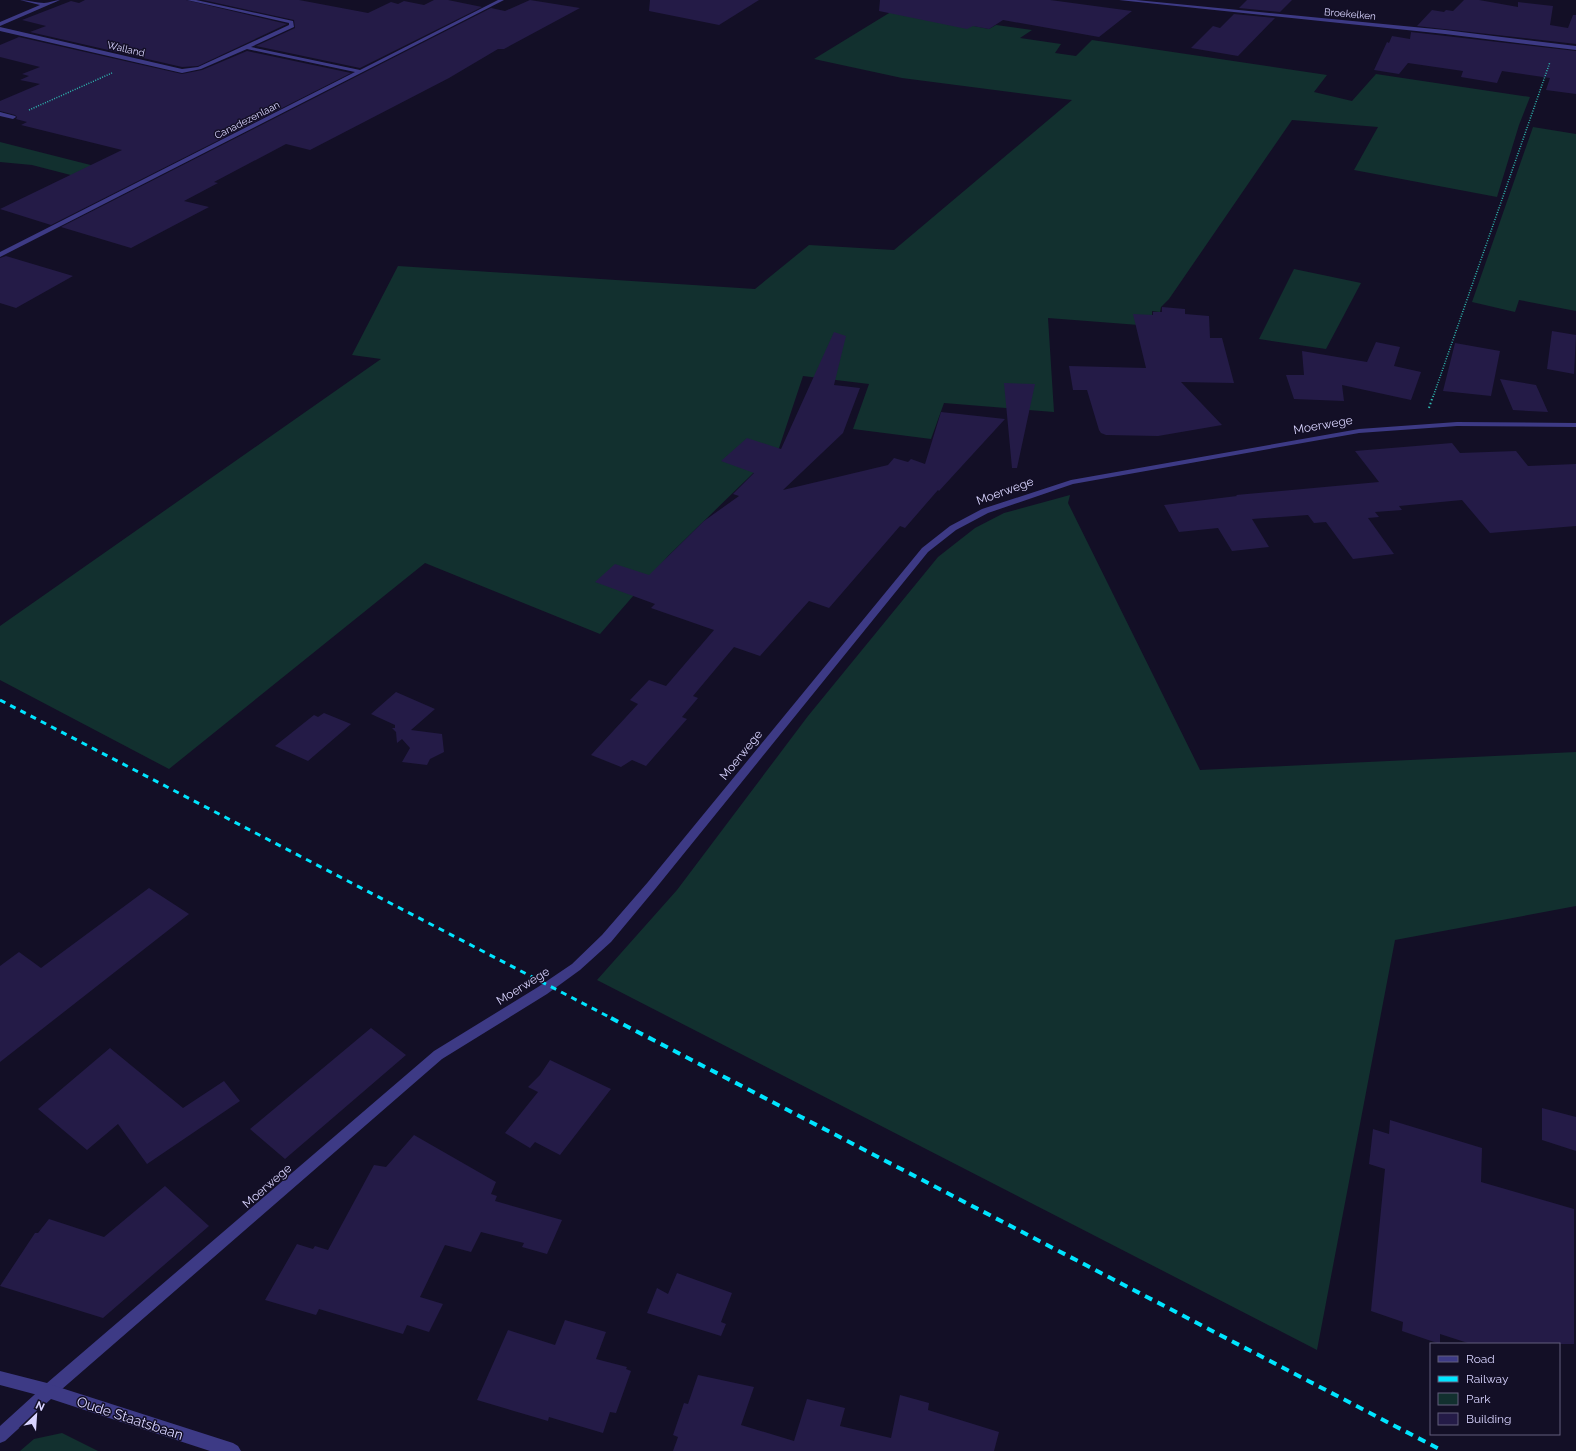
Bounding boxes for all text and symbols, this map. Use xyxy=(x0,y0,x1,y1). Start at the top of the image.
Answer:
street label: Broekelken xyxy=(1324,6,1377,22)
street label: Walland xyxy=(106,39,146,59)
street label: Canadezenlaan xyxy=(213,99,282,141)
street label: Moerwege xyxy=(1292,413,1354,437)
street label: Moerwege xyxy=(974,474,1036,508)
street label: Moerwege xyxy=(717,727,765,783)
street label: Moerwege xyxy=(494,964,552,1008)
street label: Moerwege xyxy=(240,1161,294,1211)
legend xyxy=(1430,1343,1560,1435)
text: Road xyxy=(1466,1352,1495,1366)
text: Railway xyxy=(1466,1372,1509,1386)
text: Park xyxy=(1466,1392,1491,1406)
street label: Oude Staatsbaan xyxy=(75,1393,185,1443)
north arrow xyxy=(16,1395,56,1435)
text: N xyxy=(33,1399,47,1414)
text: Building xyxy=(1466,1412,1512,1426)

